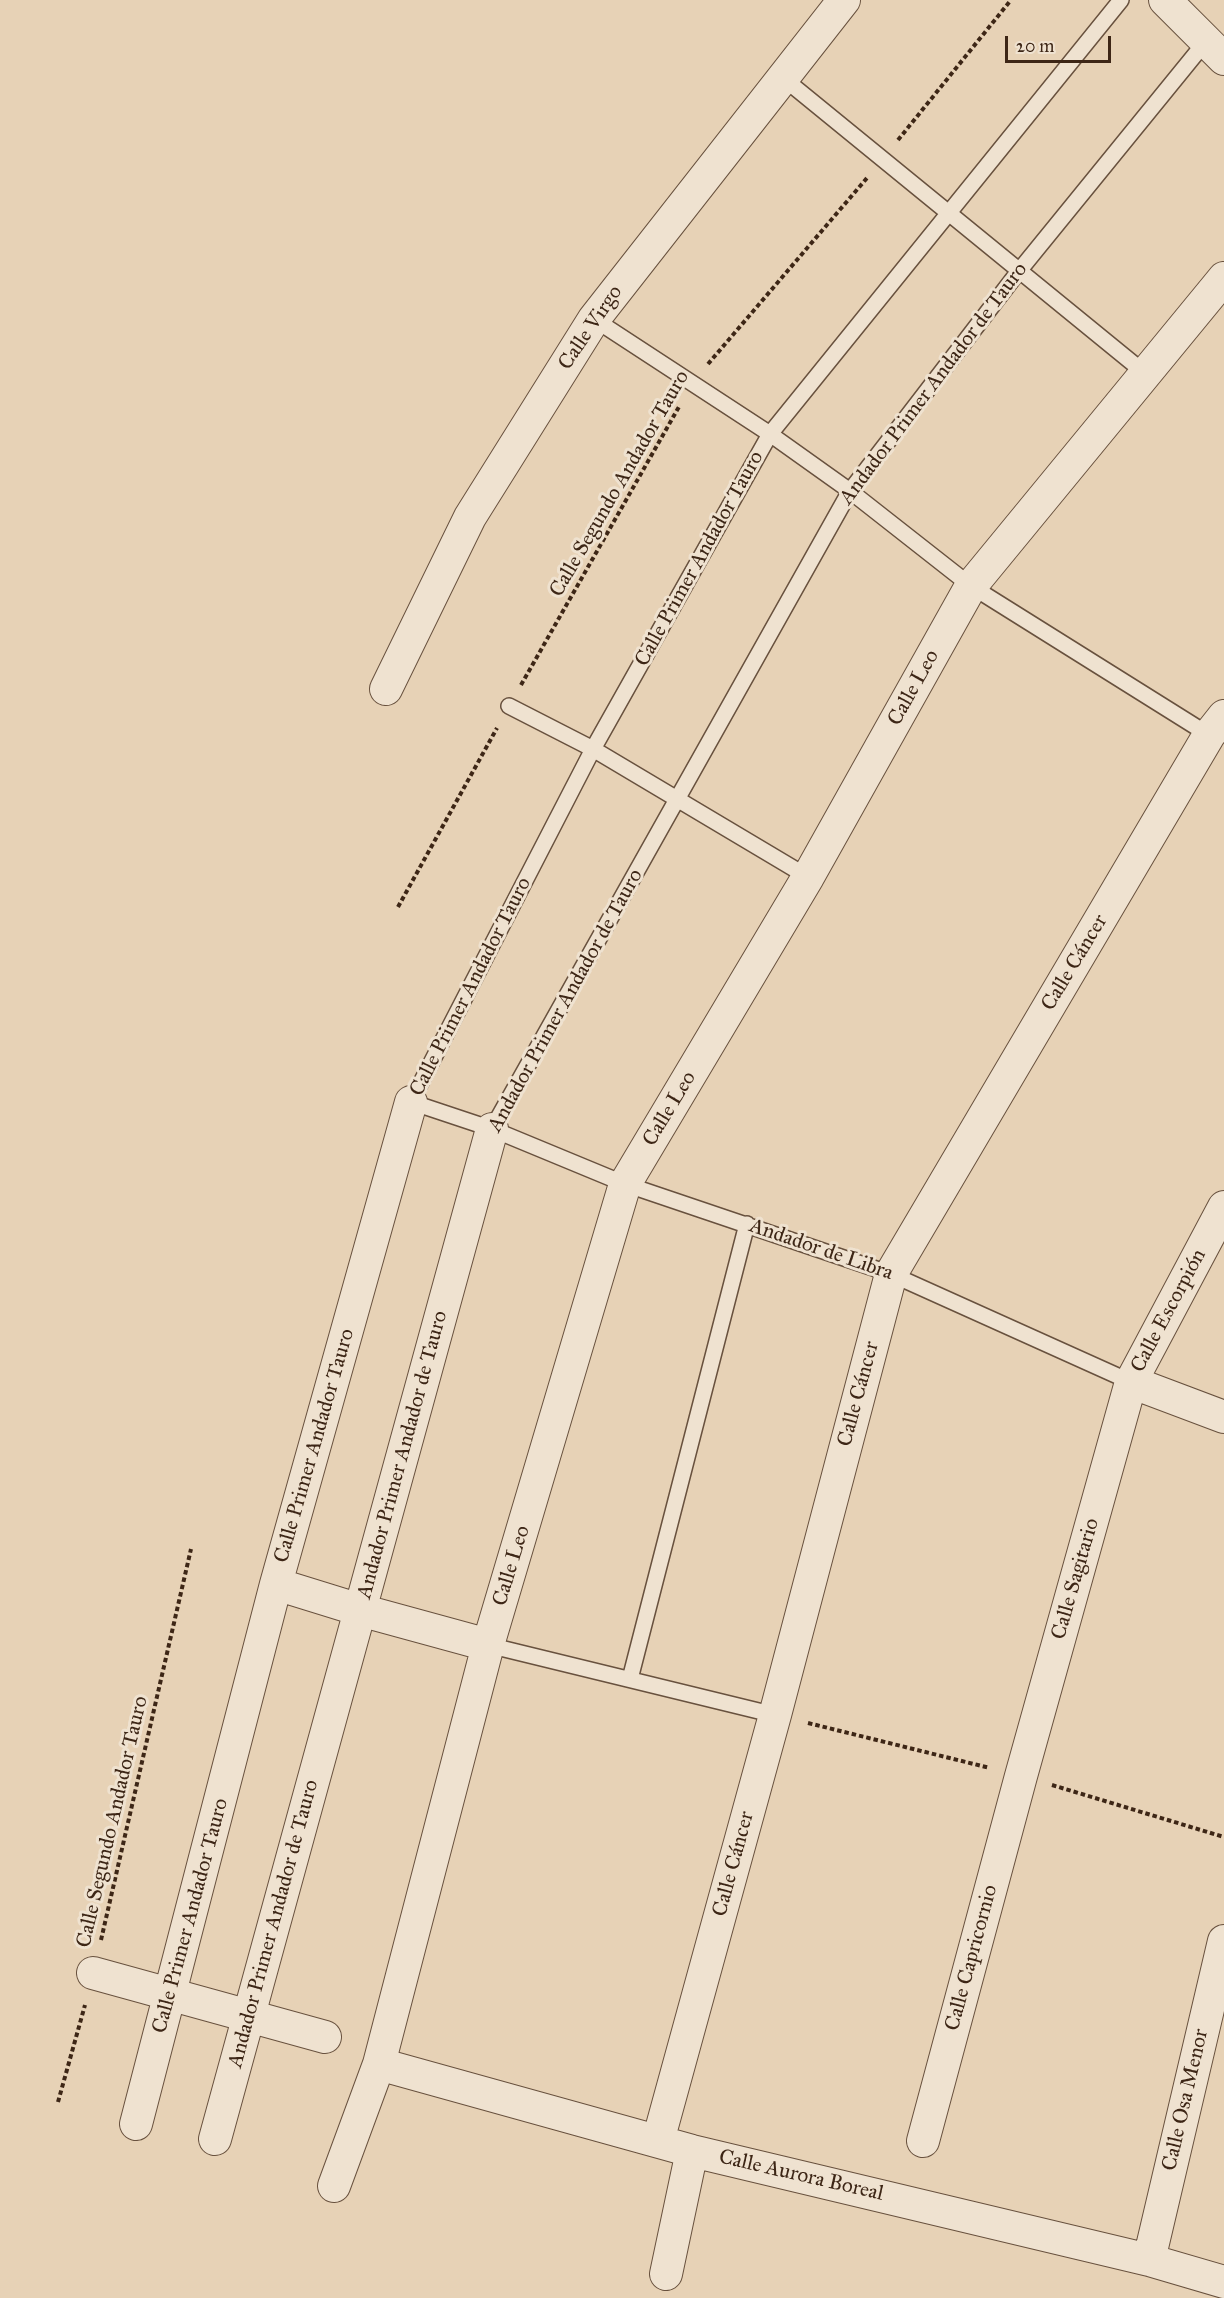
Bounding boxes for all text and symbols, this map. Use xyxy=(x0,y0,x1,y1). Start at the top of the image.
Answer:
scale bar xyxy=(1008,24,1114,62)
text: 20 m xyxy=(1016,35,1054,57)
street label: Andador Primer Andador de Tauro xyxy=(835,258,1033,510)
street label: Calle Virgo xyxy=(554,281,628,375)
street label: Calle Segundo Andador Tauro xyxy=(545,366,695,602)
street label: Calle Primer Andador Tauro xyxy=(630,447,770,671)
street label: Calle Leo xyxy=(883,646,945,730)
street label: Andador Primer Andador de Tauro xyxy=(483,865,649,1137)
street label: Calle Primer Andador Tauro xyxy=(405,873,537,1101)
street label: Calle Cáncer xyxy=(1036,910,1114,1016)
street label: Calle Leo xyxy=(638,1067,702,1151)
street label: Andador de Libra xyxy=(746,1214,896,1286)
street label: Calle Escorpión xyxy=(1126,1245,1212,1377)
street label: Andador Primer Andador de Tauro xyxy=(352,1308,454,1602)
street label: Calle Primer Andador Tauro xyxy=(270,1326,360,1566)
street label: Calle Cáncer xyxy=(833,1339,885,1449)
street label: Calle Sagitario xyxy=(1047,1516,1105,1642)
street label: Calle Leo xyxy=(488,1523,536,1609)
street label: Calle Segundo Andador Tauro xyxy=(72,1694,154,1950)
street label: Andador Primer Andador de Tauro xyxy=(223,1777,325,2071)
street label: Calle Primer Andador Tauro xyxy=(147,1796,235,2036)
street label: Calle Cáncer xyxy=(708,1809,760,1919)
street label: Calle Capricornio xyxy=(940,1882,1004,2034)
street label: Calle Osa Menor xyxy=(1157,2027,1215,2173)
street label: Calle Aurora Boreal xyxy=(716,2145,886,2207)

